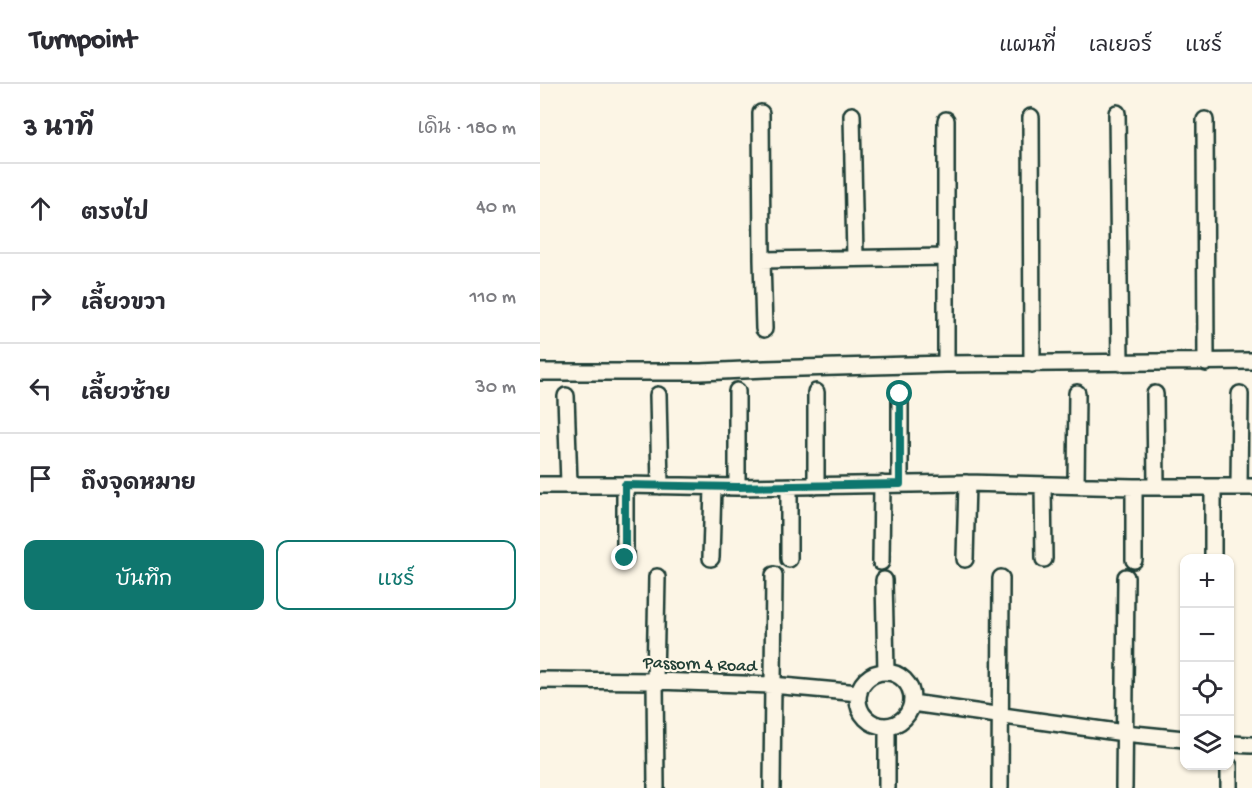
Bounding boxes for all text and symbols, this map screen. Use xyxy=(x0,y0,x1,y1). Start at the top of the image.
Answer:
text: Turnpoint xyxy=(30,25,136,58)
text: แผนที่ xyxy=(999,35,1056,60)
text: เลเยอร์ xyxy=(1089,35,1152,60)
text: แชร์ xyxy=(1185,35,1222,60)
text: 3 นาที xyxy=(24,115,94,146)
text: เดิน · 180 m xyxy=(417,118,516,141)
icon: ahead xyxy=(24,192,57,225)
text: 40 m xyxy=(476,197,516,220)
text: ตรงไป xyxy=(81,202,149,228)
icon: right xyxy=(24,282,57,315)
text: 110 m xyxy=(470,287,516,310)
text: เลี้ยวขวา xyxy=(81,292,165,318)
icon: left xyxy=(24,372,57,405)
text: 30 m xyxy=(475,377,516,400)
route start xyxy=(886,380,912,406)
text: เลี้ยวซ้าย xyxy=(81,382,171,408)
icon: arrive xyxy=(24,462,57,495)
text: ถึงจุดหมาย xyxy=(81,472,196,498)
button: บันทึก xyxy=(24,540,264,610)
button: แชร์ xyxy=(276,540,516,610)
route end xyxy=(611,544,637,570)
map controls xyxy=(1180,554,1234,770)
button: + xyxy=(1180,554,1234,608)
button: − xyxy=(1180,608,1234,662)
street label: Passorn 4 Road xyxy=(642,653,759,678)
button: locate xyxy=(1180,662,1234,716)
button: layers xyxy=(1180,716,1234,770)

